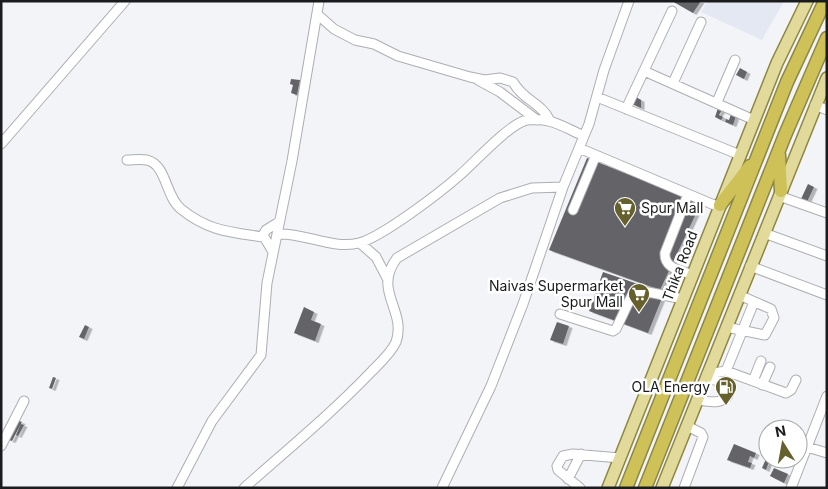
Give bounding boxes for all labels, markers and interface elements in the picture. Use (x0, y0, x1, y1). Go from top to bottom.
supermarket icon: Spur Mall (613, 196, 637, 227)
place label: Spur Mall (641, 199, 703, 216)
street label: Thika Road (658, 228, 701, 303)
place label: Naivas Supermarket Spur Mall (489, 277, 623, 310)
supermarket icon: Naivas Supermarket Spur Mall (627, 282, 651, 313)
fuel station icon: OLA Energy (714, 375, 738, 406)
place label: OLA Energy (631, 378, 710, 395)
north arrow (758, 419, 808, 469)
text: N (774, 421, 787, 440)

